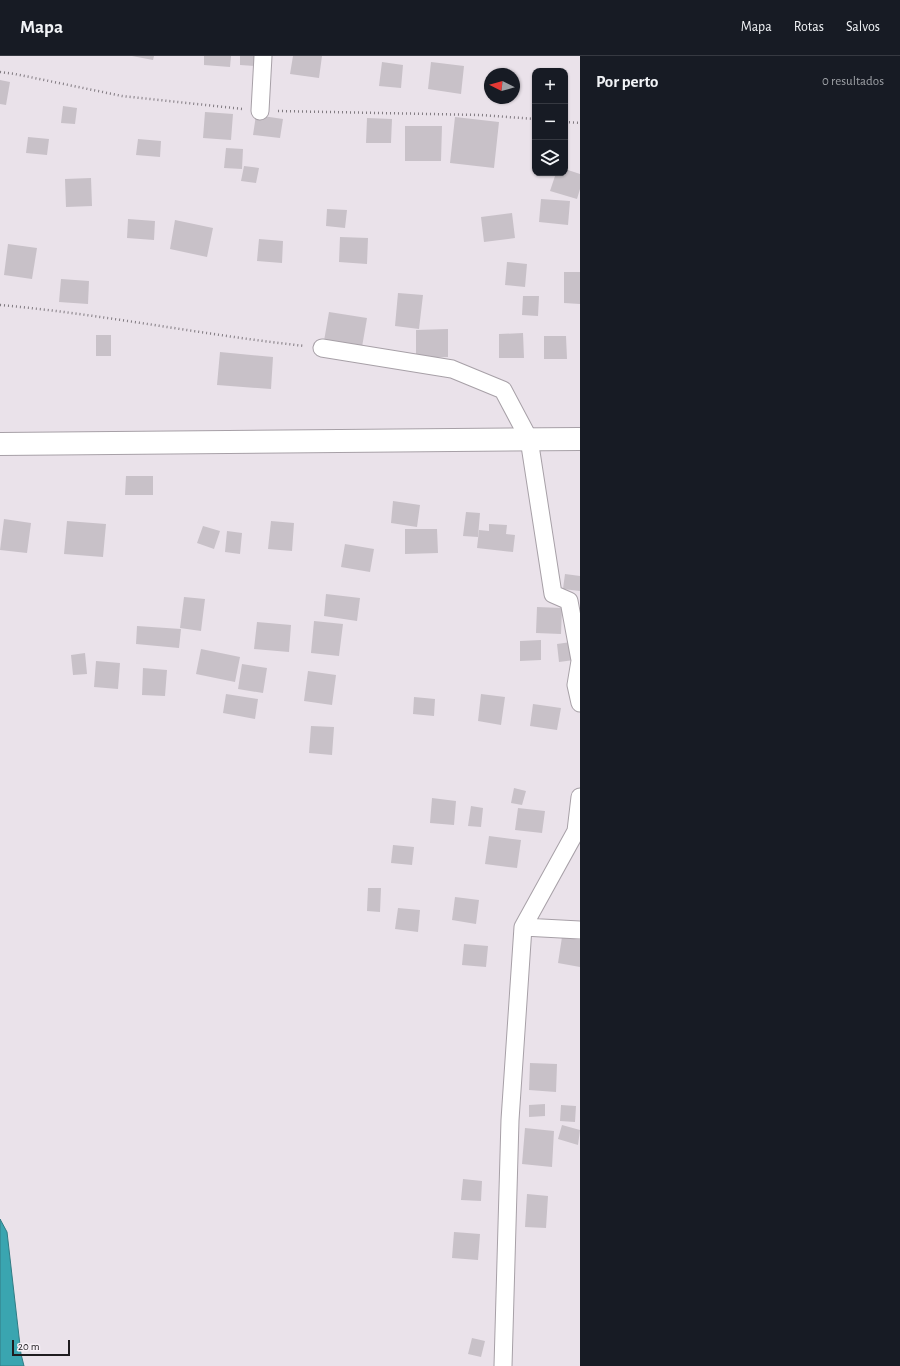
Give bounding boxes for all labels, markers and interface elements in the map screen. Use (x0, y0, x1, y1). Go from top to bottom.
text: Mapa (20, 18, 63, 37)
text: Mapa (741, 20, 772, 34)
text: Rotas (794, 20, 824, 34)
text: Salvos (846, 20, 880, 34)
north arrow (484, 68, 520, 104)
map controls (532, 68, 568, 176)
button: + (532, 68, 568, 104)
text: Por perto (596, 73, 659, 90)
text: 0 resultados (822, 75, 884, 88)
button: − (532, 104, 568, 140)
button: layers (532, 140, 568, 176)
scale bar (12, 1338, 70, 1357)
text: 20 m (18, 1341, 39, 1352)

